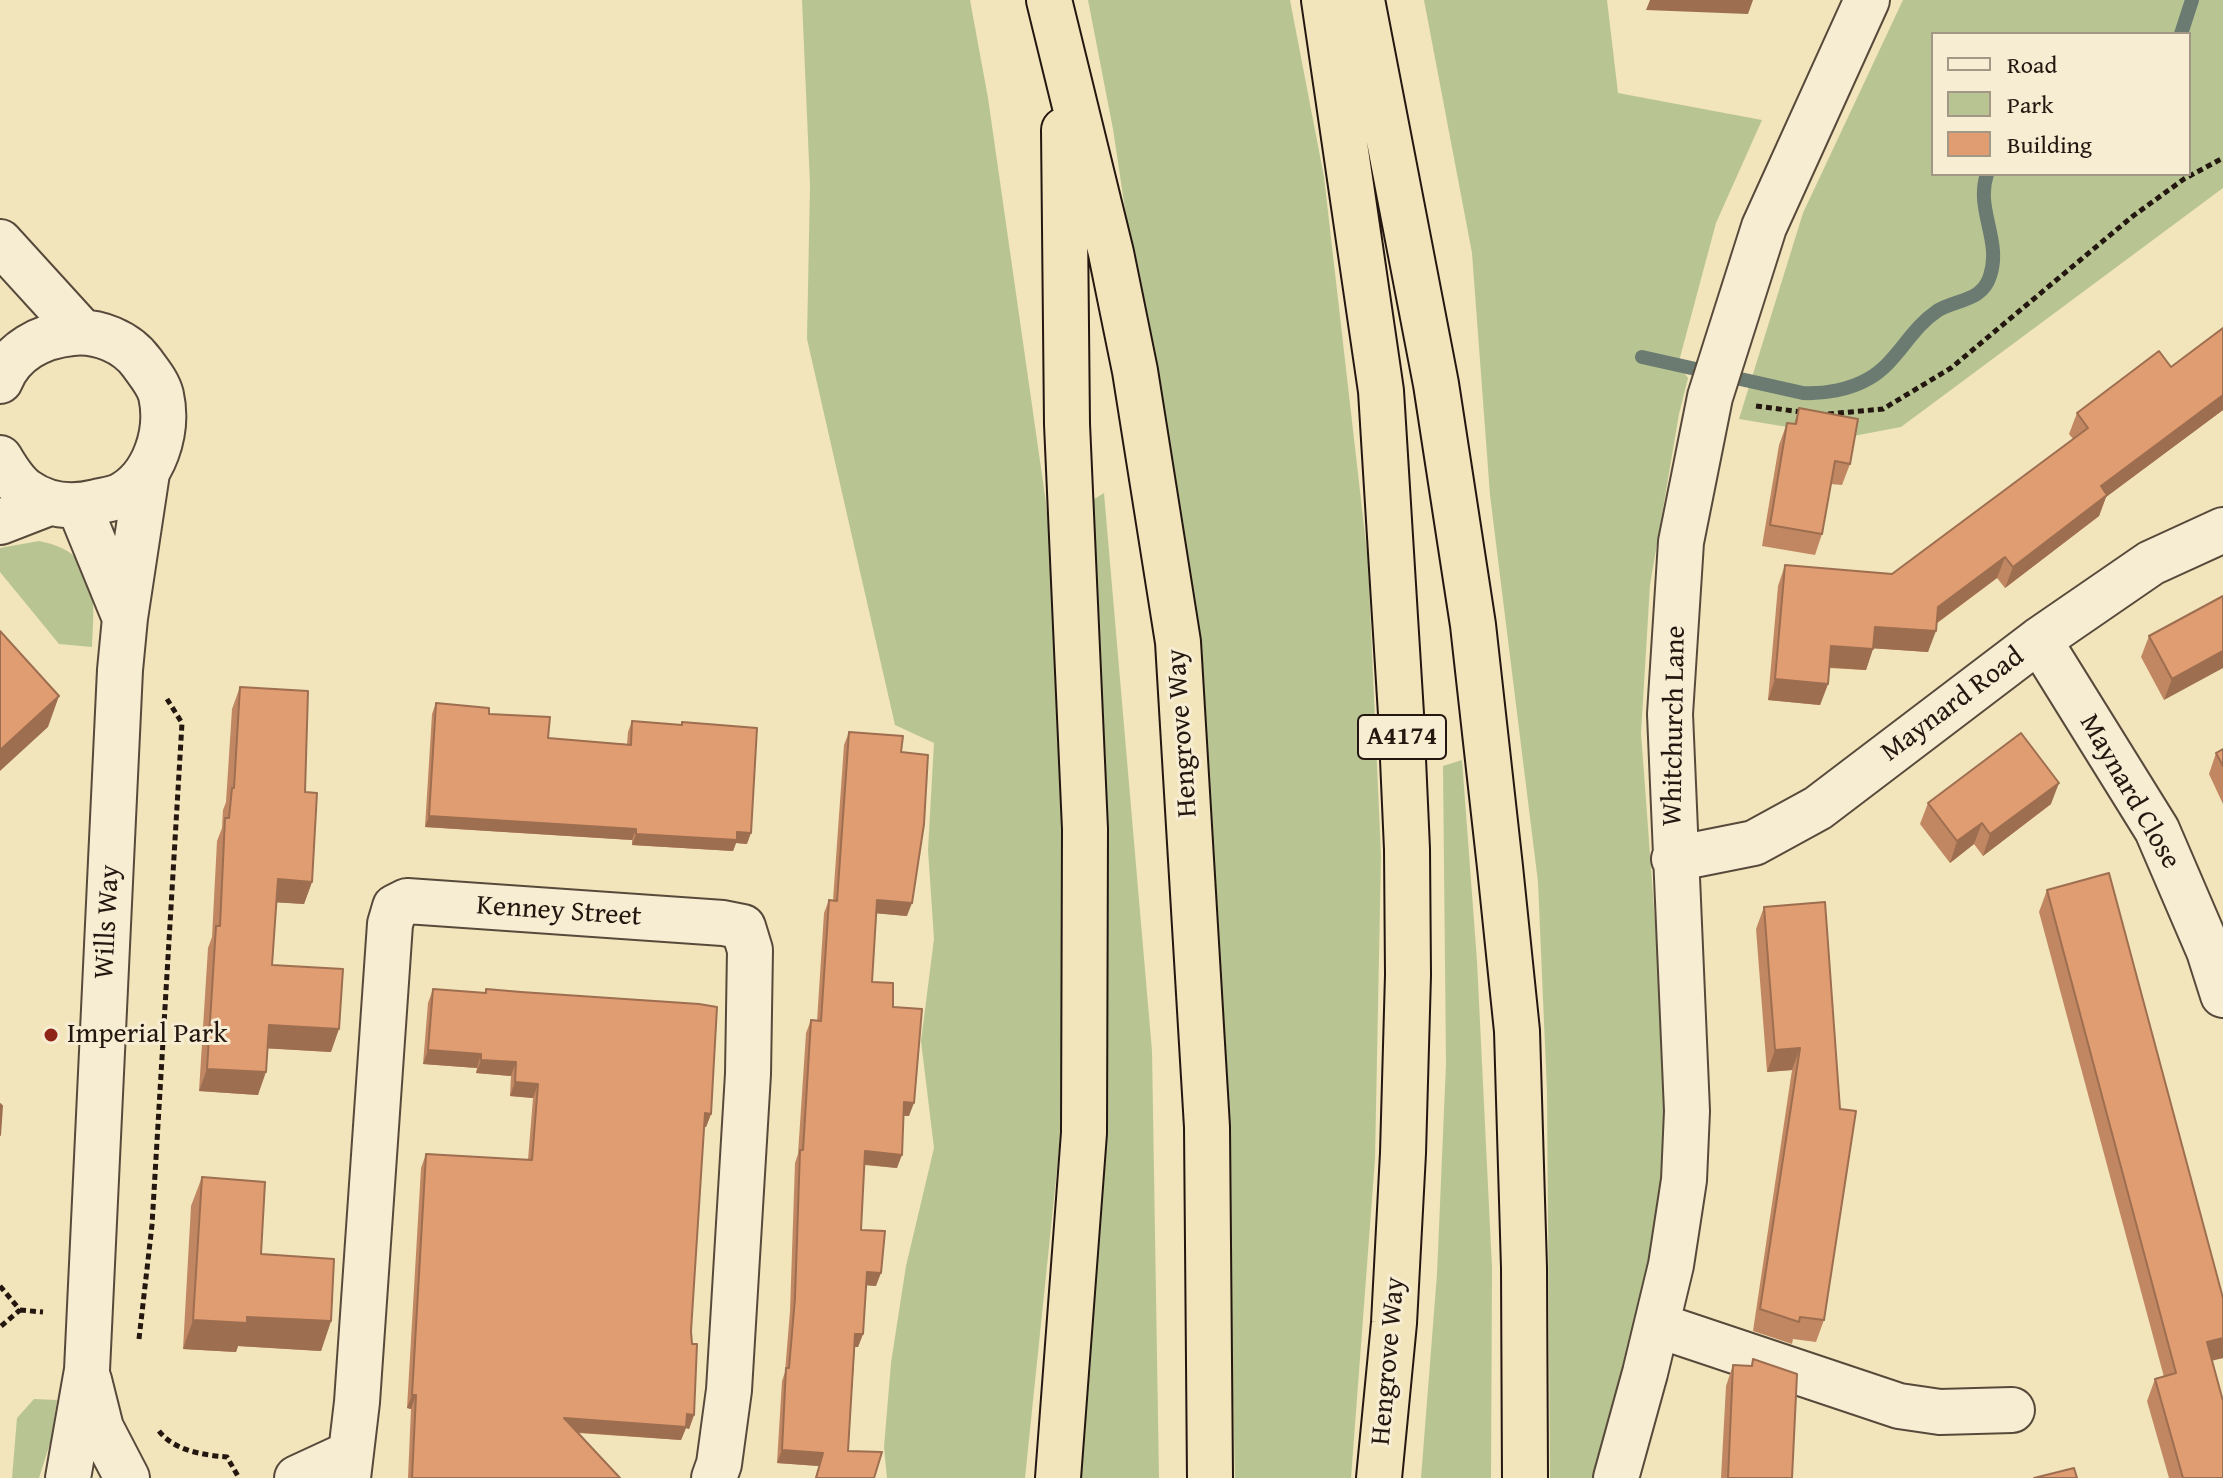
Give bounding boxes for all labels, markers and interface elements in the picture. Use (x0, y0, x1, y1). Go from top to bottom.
legend (1931, 32, 2191, 176)
text: Road (2007, 47, 2057, 82)
text: Park (2007, 87, 2053, 122)
text: Building (2007, 127, 2092, 162)
street label: Whitchurch Lane (1656, 625, 1694, 827)
street label: Maynard Road (1875, 640, 2031, 770)
street label: Hengrove Way (1160, 648, 1206, 818)
street label: Maynard Close (2071, 709, 2187, 875)
road number: A4174 (1358, 715, 1446, 759)
street label: Wills Way (88, 864, 128, 980)
street label: Kenney Street (475, 889, 643, 935)
place label: Imperial Park (67, 1018, 227, 1052)
marker: Imperial Park (42, 1026, 60, 1044)
street label: Hengrove Way (1365, 1276, 1413, 1446)

